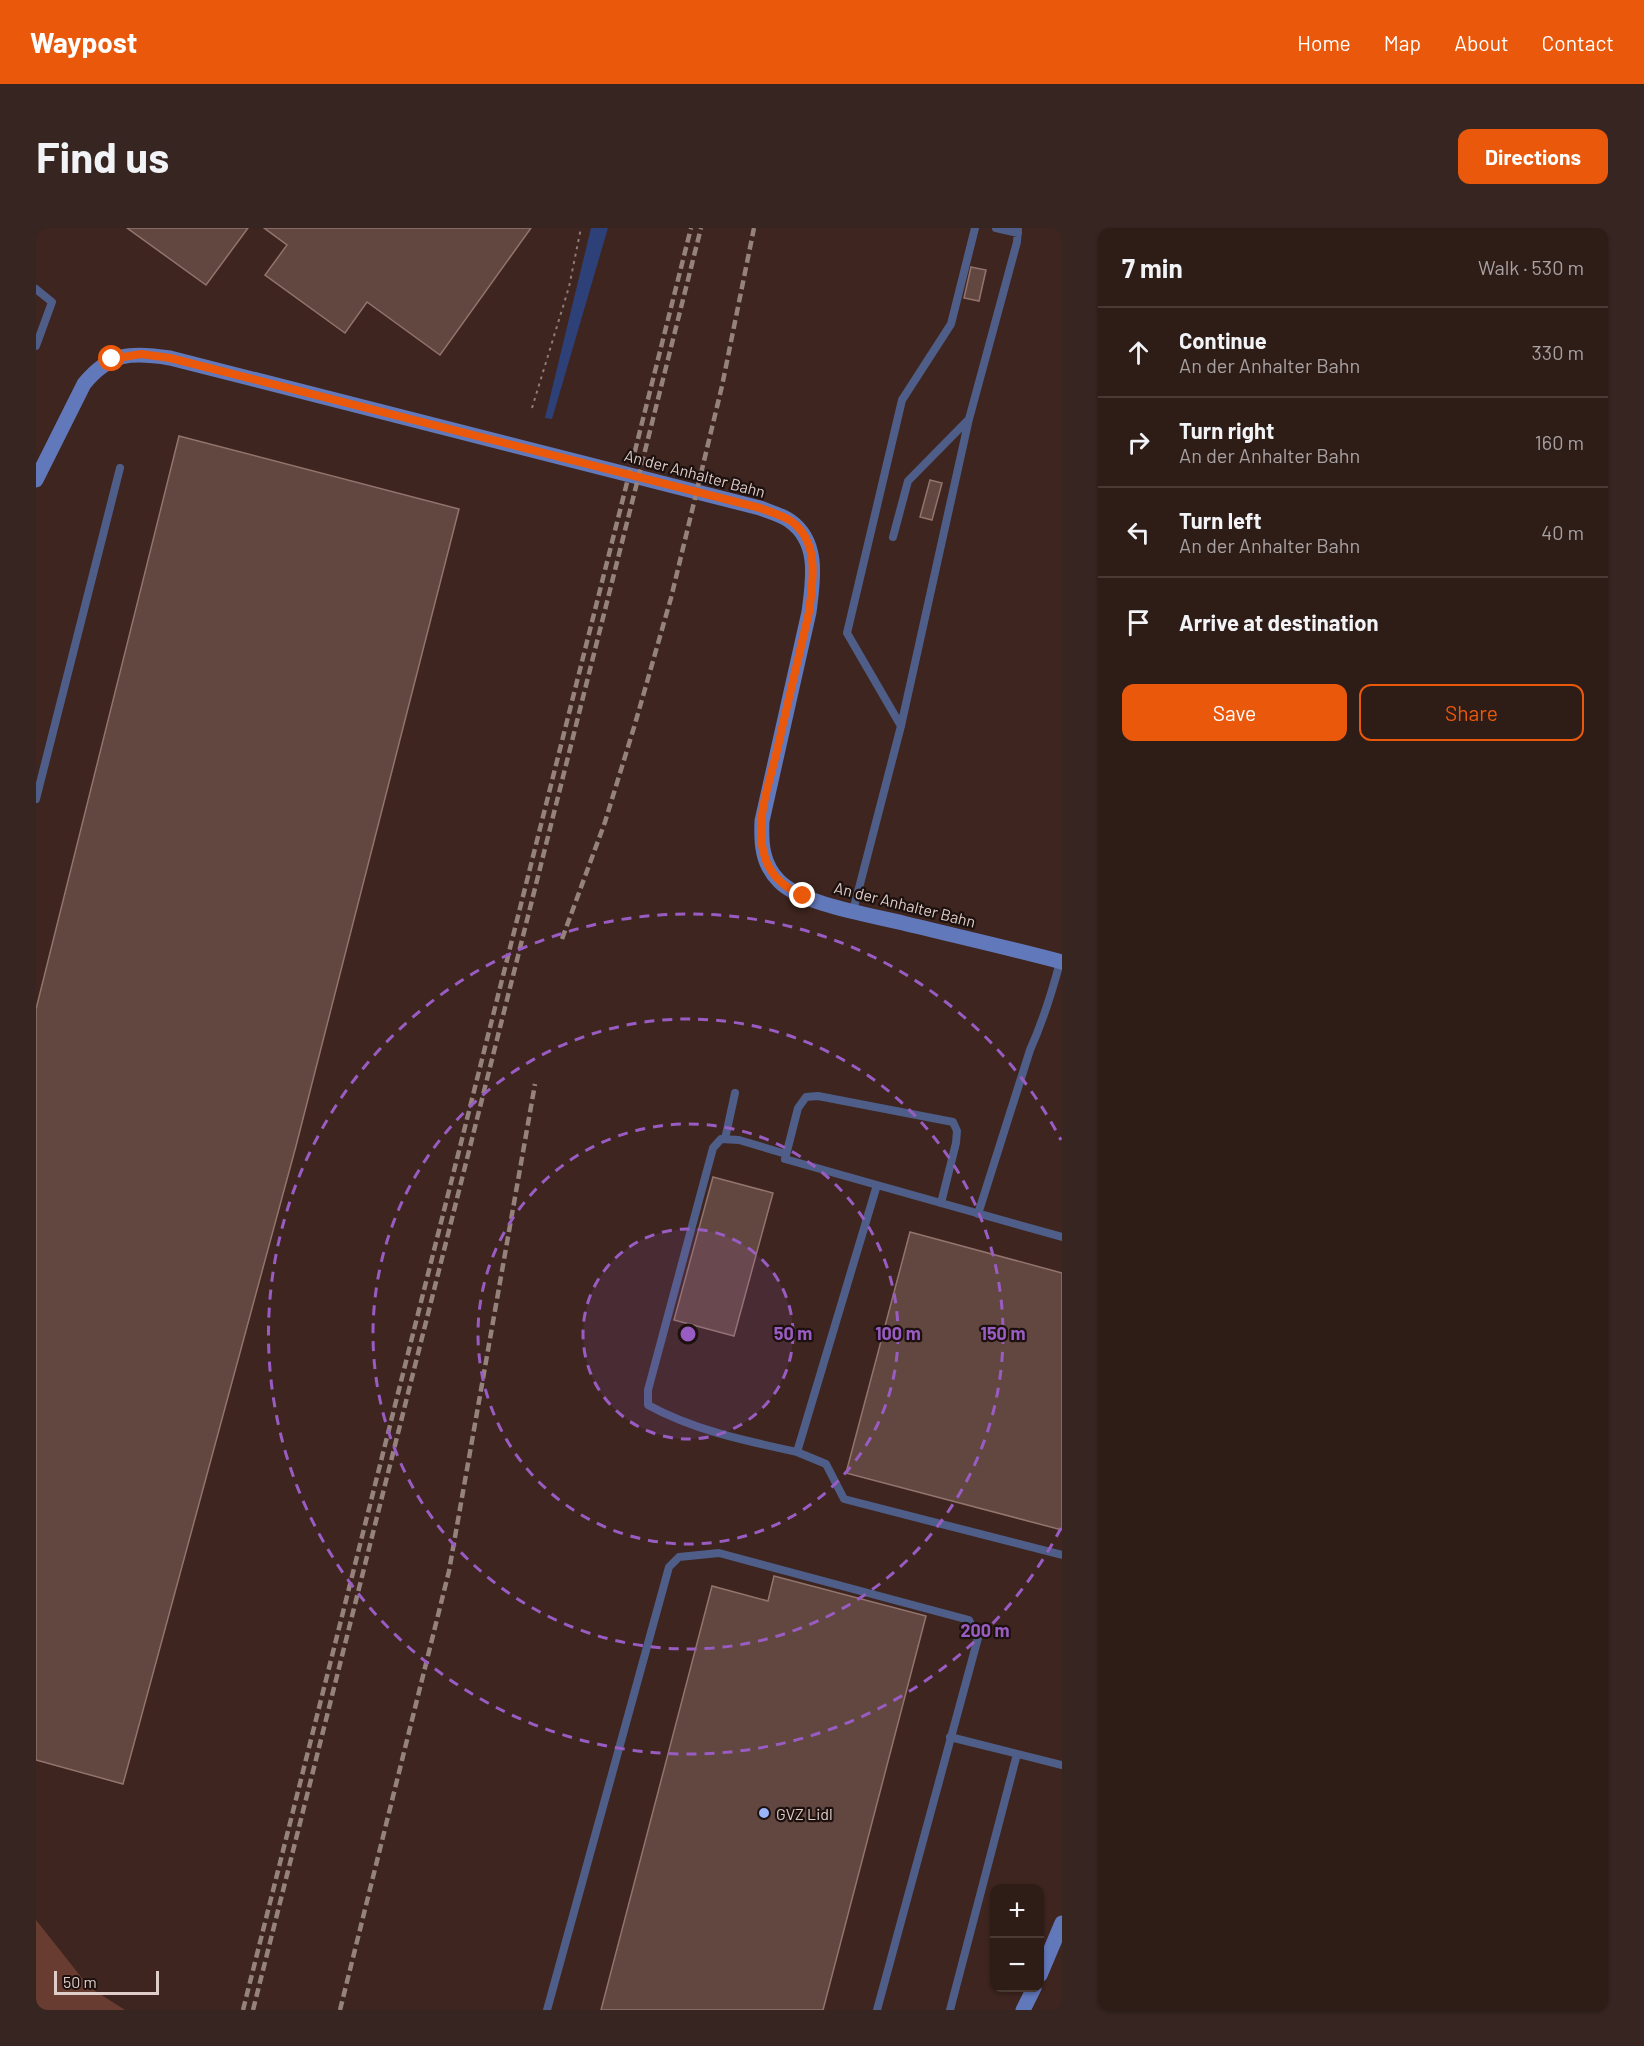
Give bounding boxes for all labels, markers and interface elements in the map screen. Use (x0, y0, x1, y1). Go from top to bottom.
text: Waypost (30, 25, 137, 59)
text: Home (1297, 30, 1351, 55)
text: Map (1384, 30, 1421, 55)
text: About (1454, 30, 1509, 55)
text: Contact (1542, 30, 1614, 55)
button: Directions (1458, 129, 1608, 184)
text: Find us (36, 131, 169, 181)
text: 7 min (1122, 252, 1183, 283)
text: Walk · 530 m (1478, 255, 1584, 279)
text: Continue (1179, 327, 1267, 353)
icon: ahead (1122, 336, 1155, 369)
text: 330 m (1532, 340, 1584, 364)
route start (98, 345, 124, 371)
text: An der Anhalter Bahn (1179, 353, 1360, 377)
text: Turn right (1179, 417, 1274, 443)
icon: right (1122, 426, 1155, 459)
text: 160 m (1535, 430, 1584, 454)
text: An der Anhalter Bahn (1179, 443, 1360, 467)
street label: An der Anhalter Bahn (622, 445, 768, 501)
text: Turn left (1179, 507, 1262, 533)
icon: left (1122, 516, 1155, 549)
text: 40 m (1541, 520, 1584, 544)
text: An der Anhalter Bahn (1179, 533, 1360, 557)
icon: arrive (1122, 606, 1155, 639)
text: Arrive at destination (1179, 609, 1378, 635)
button: Save (1122, 684, 1347, 741)
button: Share (1359, 684, 1584, 741)
street label: An der Anhalter Bahn (832, 877, 978, 931)
route end (789, 882, 815, 908)
text: 50 m (774, 1322, 812, 1344)
text: 100 m (875, 1322, 921, 1344)
text: 150 m (981, 1322, 1025, 1344)
centre of rings (678, 1324, 698, 1344)
text: 200 m (960, 1619, 1010, 1641)
place label: GVZ Lidl (776, 1804, 833, 1823)
marker: GVZ Lidl (757, 1806, 771, 1820)
map controls (990, 1884, 1044, 1992)
button: + (990, 1884, 1044, 1938)
button: − (990, 1938, 1044, 1992)
scale bar (54, 1968, 159, 1996)
text: 50 m (63, 1972, 97, 1991)

